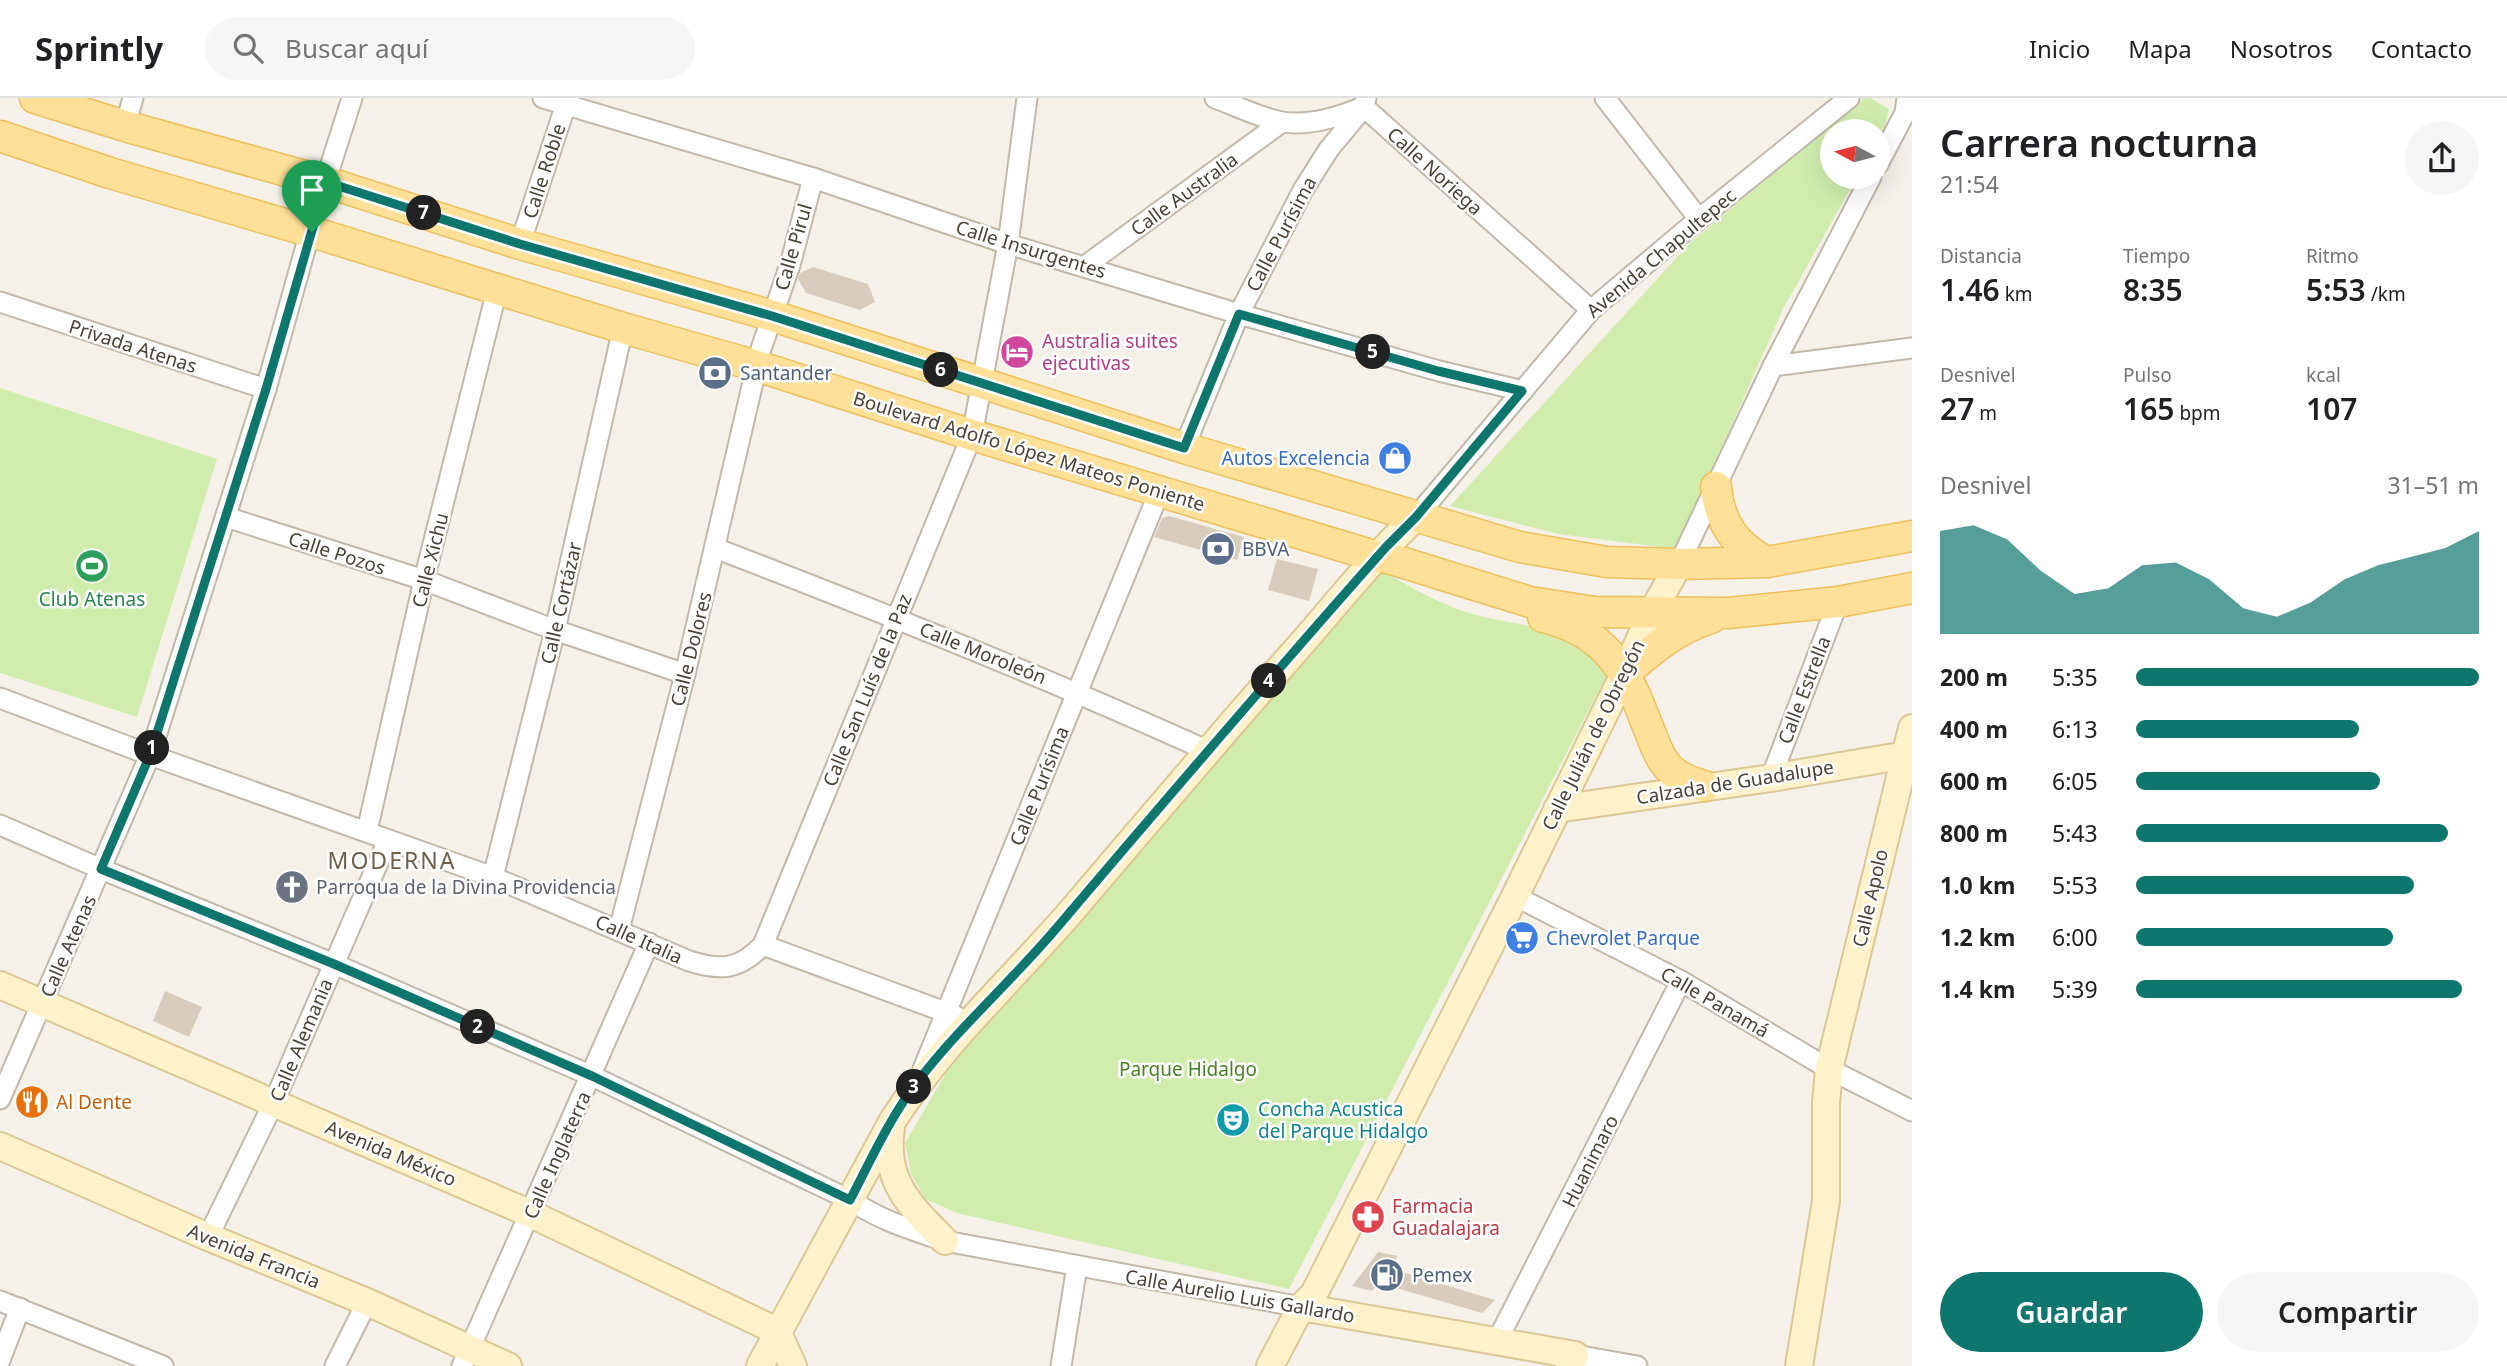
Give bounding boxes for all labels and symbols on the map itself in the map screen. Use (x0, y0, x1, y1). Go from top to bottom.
north arrow (1820, 119, 1890, 189)
street label: Calle Roble (516, 120, 572, 222)
street label: Calle Noriega (1382, 121, 1488, 221)
street label: Calle Australia (1125, 146, 1243, 242)
pin (282, 160, 342, 232)
street label: Calle Purísima (1240, 172, 1322, 296)
street label: Avenida Chapultepec (1581, 183, 1741, 323)
pin: 7 (406, 195, 442, 230)
street label: Calle Pirul (768, 201, 818, 293)
street label: Calle Insurgentes (953, 214, 1109, 284)
street label: Privada Atenas (66, 313, 200, 379)
place label: Australia suites ejecutivas (1042, 328, 1178, 376)
hotel icon: Australia suites ejecutivas (998, 333, 1036, 371)
pin: 5 (1356, 334, 1390, 370)
pin: 6 (923, 352, 958, 388)
bank icon: Santander (696, 354, 734, 392)
place label: Santander (740, 360, 832, 386)
street label: Boulevard Adolfo López Mateos Poniente (850, 385, 1208, 517)
shop icon: Autos Excelencia (1376, 439, 1414, 477)
place label: Autos Excelencia (1222, 445, 1370, 471)
street label: Calle Xichu (406, 510, 454, 610)
street label: Calle Pozos (285, 525, 389, 581)
bank icon: BBVA (1199, 530, 1237, 568)
place label: BBVA (1242, 536, 1290, 562)
street label: Calle Cortázar (534, 539, 588, 667)
sports icon: Club Atenas (73, 547, 111, 585)
place label: Club Atenas (39, 586, 145, 612)
street label: Calle Dolores (664, 589, 718, 709)
street label: Calle San Luís de la Paz (816, 590, 918, 790)
street label: Calle Moroleón (916, 616, 1050, 690)
street label: Calle Estrella (1772, 632, 1836, 748)
street label: Calle Julián de Obregón (1535, 635, 1651, 835)
pin: 4 (1252, 664, 1286, 698)
street label: Calle Purísima (1003, 722, 1075, 850)
pin: 1 (134, 730, 170, 766)
street label: Calzada de Guadalupe (1634, 754, 1836, 810)
district label: MODERNA (328, 844, 456, 876)
street label: Calle Apolo (1846, 846, 1894, 950)
church icon: Parroqua de la Divina Providencia (273, 868, 311, 906)
place label: Parroqua de la Divina Providencia (316, 874, 616, 900)
street label: Calle Atenas (34, 891, 102, 1001)
street label: Calle Italia (591, 908, 687, 970)
supermarket icon: Chevrolet Parque (1503, 919, 1541, 957)
place label: Chevrolet Parque (1546, 925, 1700, 951)
street label: Calle Panamá (1656, 960, 1774, 1044)
street label: Calle Alemania (263, 974, 339, 1106)
pin: 2 (461, 1010, 496, 1044)
park label: Parque Hidalgo (1119, 1056, 1257, 1082)
pin: 3 (897, 1070, 932, 1104)
restaurant icon: Al Dente (13, 1083, 51, 1121)
street label: Calle Inglaterra (517, 1087, 597, 1223)
place label: Al Dente (56, 1089, 132, 1115)
place label: Concha Acustica del Parque Hidalgo (1258, 1096, 1428, 1144)
theatre icon: Concha Acustica del Parque Hidalgo (1214, 1101, 1252, 1139)
street label: Huanimaro (1556, 1110, 1624, 1212)
street label: Avenida México (322, 1114, 460, 1192)
place label: Farmacia Guadalajara (1392, 1193, 1500, 1241)
pharmacy icon: Farmacia Guadalajara (1349, 1198, 1387, 1236)
street label: Avenida Francia (184, 1218, 324, 1294)
fuel station icon: Pemex (1368, 1256, 1406, 1294)
place label: Pemex (1412, 1262, 1472, 1288)
street label: Calle Aurelio Luis Gallardo (1123, 1263, 1357, 1329)

